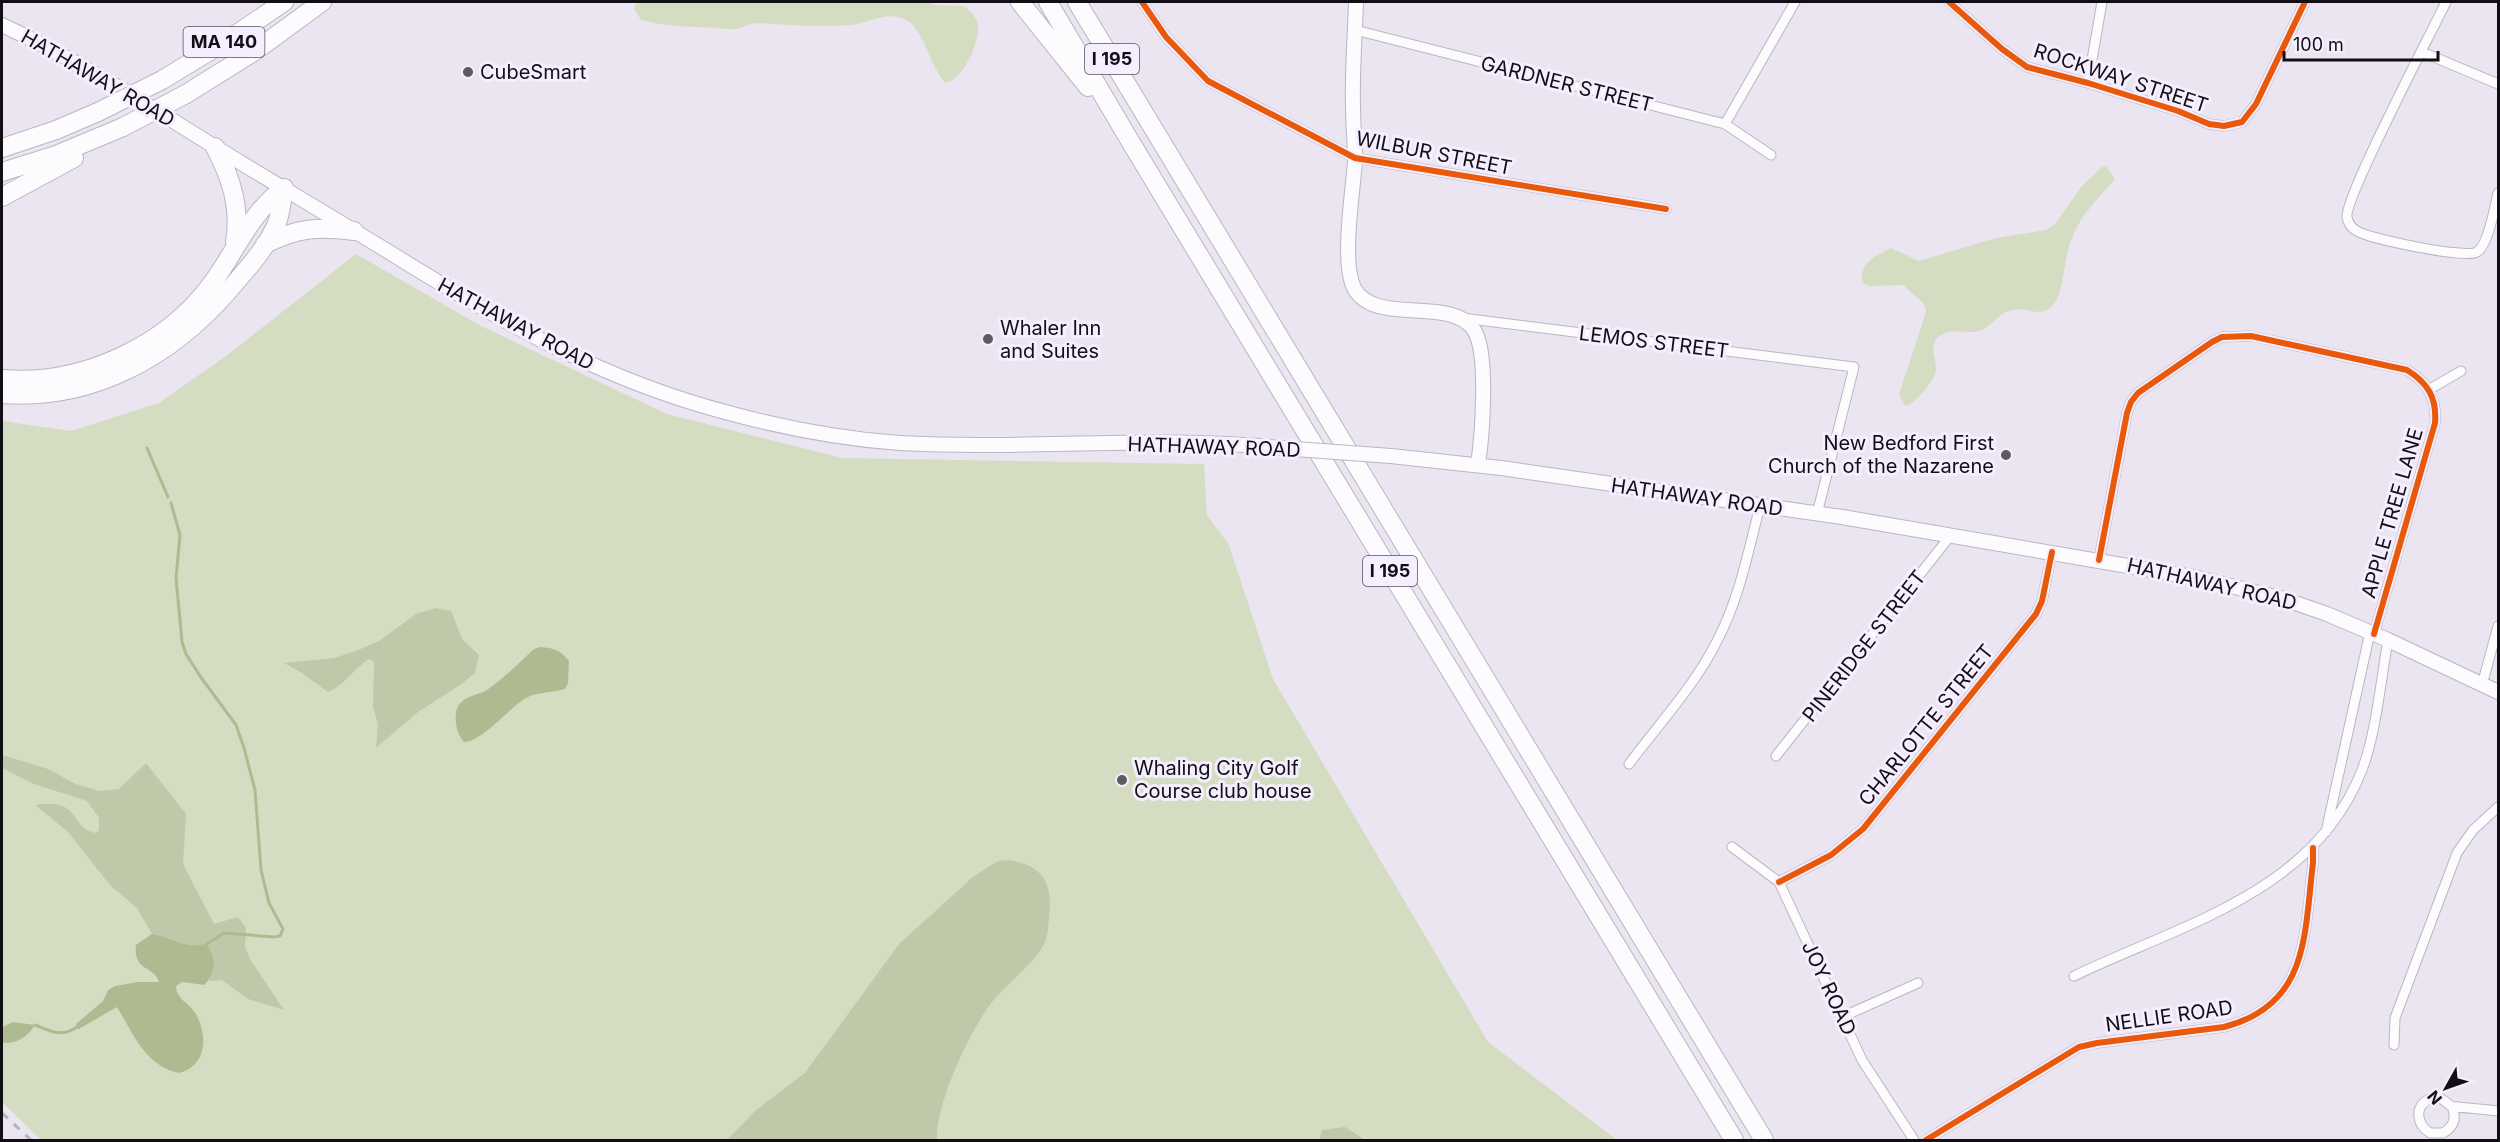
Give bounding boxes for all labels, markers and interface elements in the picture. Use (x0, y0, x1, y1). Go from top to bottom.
street label: HATHAWAY ROAD (17, 24, 179, 132)
scale bar (2284, 24, 2438, 62)
road number: MA 140 (184, 27, 264, 57)
text: 100 m (2293, 34, 2344, 55)
street label: ROCKWAY STREET (2031, 38, 2211, 118)
road number: I 195 (1085, 44, 1139, 74)
street label: GARDNER STREET (1478, 51, 1656, 117)
place label: CubeSmart (480, 60, 587, 84)
marker: CubeSmart (461, 65, 475, 79)
street label: WILBUR STREET (1354, 126, 1514, 180)
street label: HATHAWAY ROAD (434, 273, 598, 375)
place label: Whaler Inn and Suites (1000, 316, 1101, 363)
street label: LEMOS STREET (1578, 321, 1730, 363)
marker: Whaler Inn and Suites (981, 332, 995, 346)
street label: APPLE TREE LANE (2356, 425, 2428, 601)
place label: New Bedford First Church of the Nazarene (1768, 431, 1994, 478)
street label: HATHAWAY ROAD (1127, 432, 1301, 462)
marker: New Bedford First Church of the Nazarene (1999, 448, 2013, 462)
street label: HATHAWAY ROAD (1610, 473, 1784, 521)
street label: HATHAWAY ROAD (2125, 553, 2299, 615)
road number: I 195 (1363, 556, 1417, 586)
street label: PINERIDGE STREET (1797, 565, 1931, 727)
street label: CHARLOTTE STREET (1854, 639, 1998, 811)
place label: Whaling City Golf Course club house (1134, 756, 1312, 803)
marker: Whaling City Golf Course club house (1115, 773, 1129, 787)
street label: JOY ROAD (1797, 937, 1861, 1039)
street label: NELLIE ROAD (2104, 995, 2234, 1037)
north arrow (2416, 1058, 2476, 1118)
text: N (2423, 1087, 2446, 1109)

